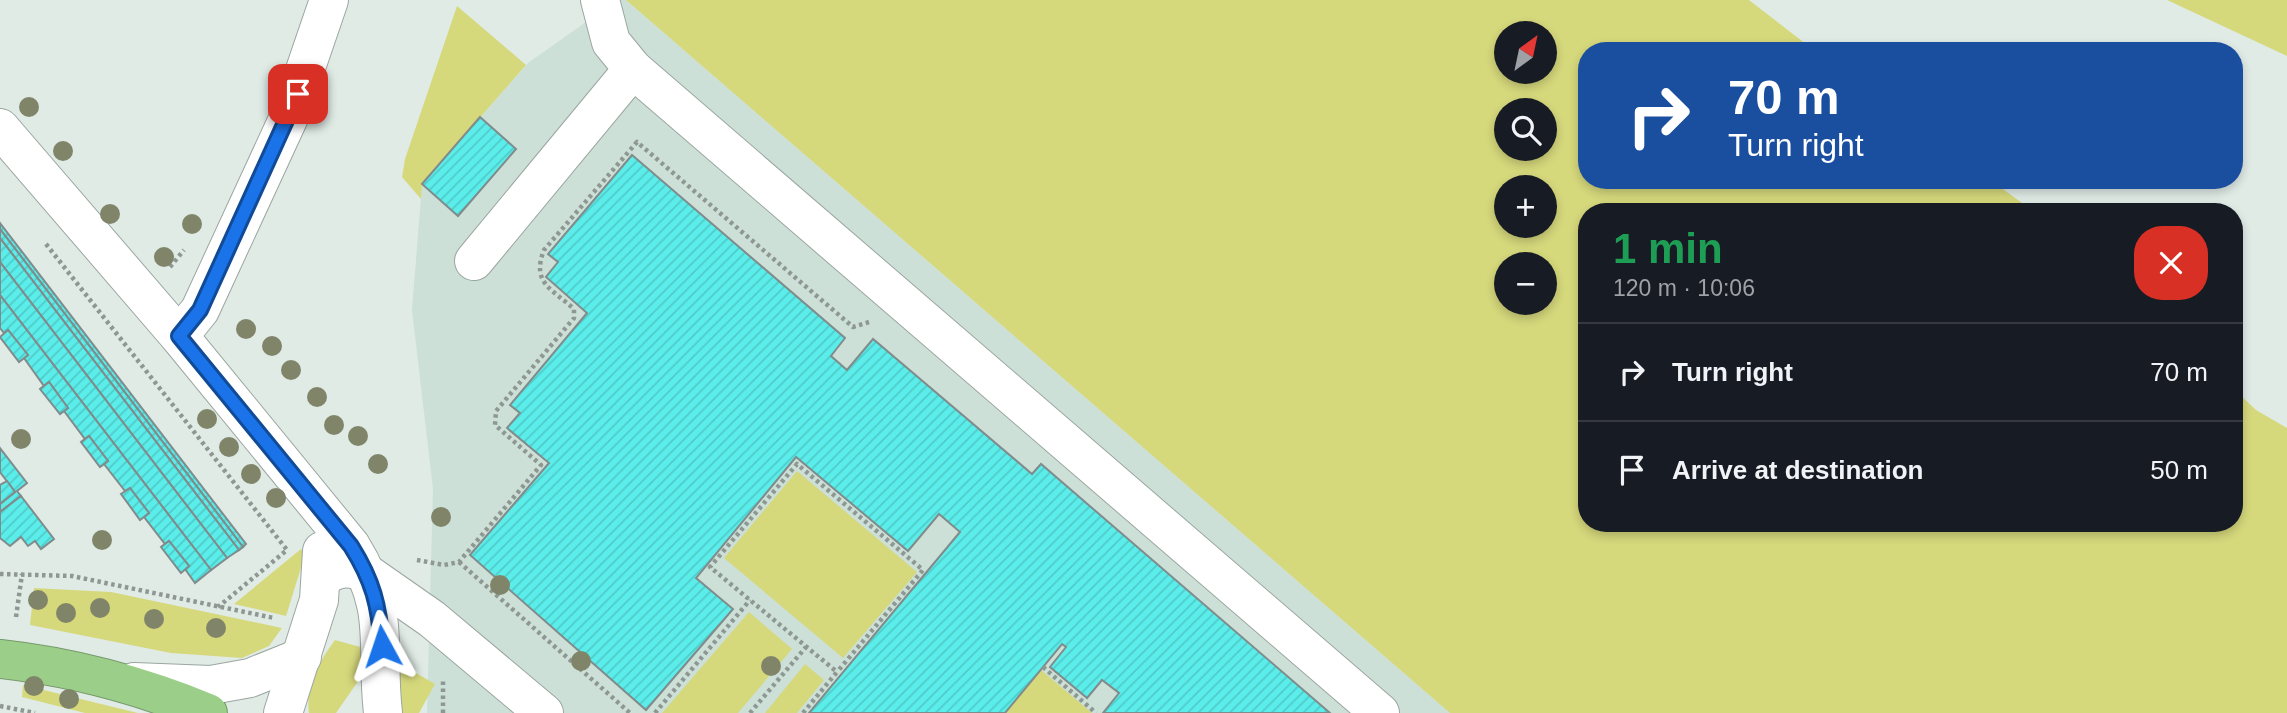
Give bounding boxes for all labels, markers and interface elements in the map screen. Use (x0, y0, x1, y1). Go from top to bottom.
north arrow (1494, 21, 1558, 84)
map controls (1494, 21, 1557, 315)
pin (268, 64, 328, 124)
icon: right (1613, 70, 1704, 161)
text: 70 m (1728, 70, 1840, 124)
icon: arrive (279, 75, 317, 113)
button: search (1494, 98, 1557, 161)
text: Turn right (1728, 127, 1864, 163)
button: + (1494, 175, 1557, 238)
text: 1 min (1613, 225, 1723, 272)
button: close (2134, 226, 2208, 300)
button: − (1494, 252, 1557, 315)
text: 120 m · 10:06 (1613, 275, 1755, 301)
icon: right (1613, 353, 1651, 391)
text: Turn right (1672, 357, 1793, 387)
text: 70 m (2150, 357, 2208, 387)
icon: arrive (1613, 451, 1651, 489)
text: Arrive at destination (1672, 455, 1923, 485)
text: 50 m (2150, 455, 2208, 485)
position arrow (345, 609, 419, 683)

